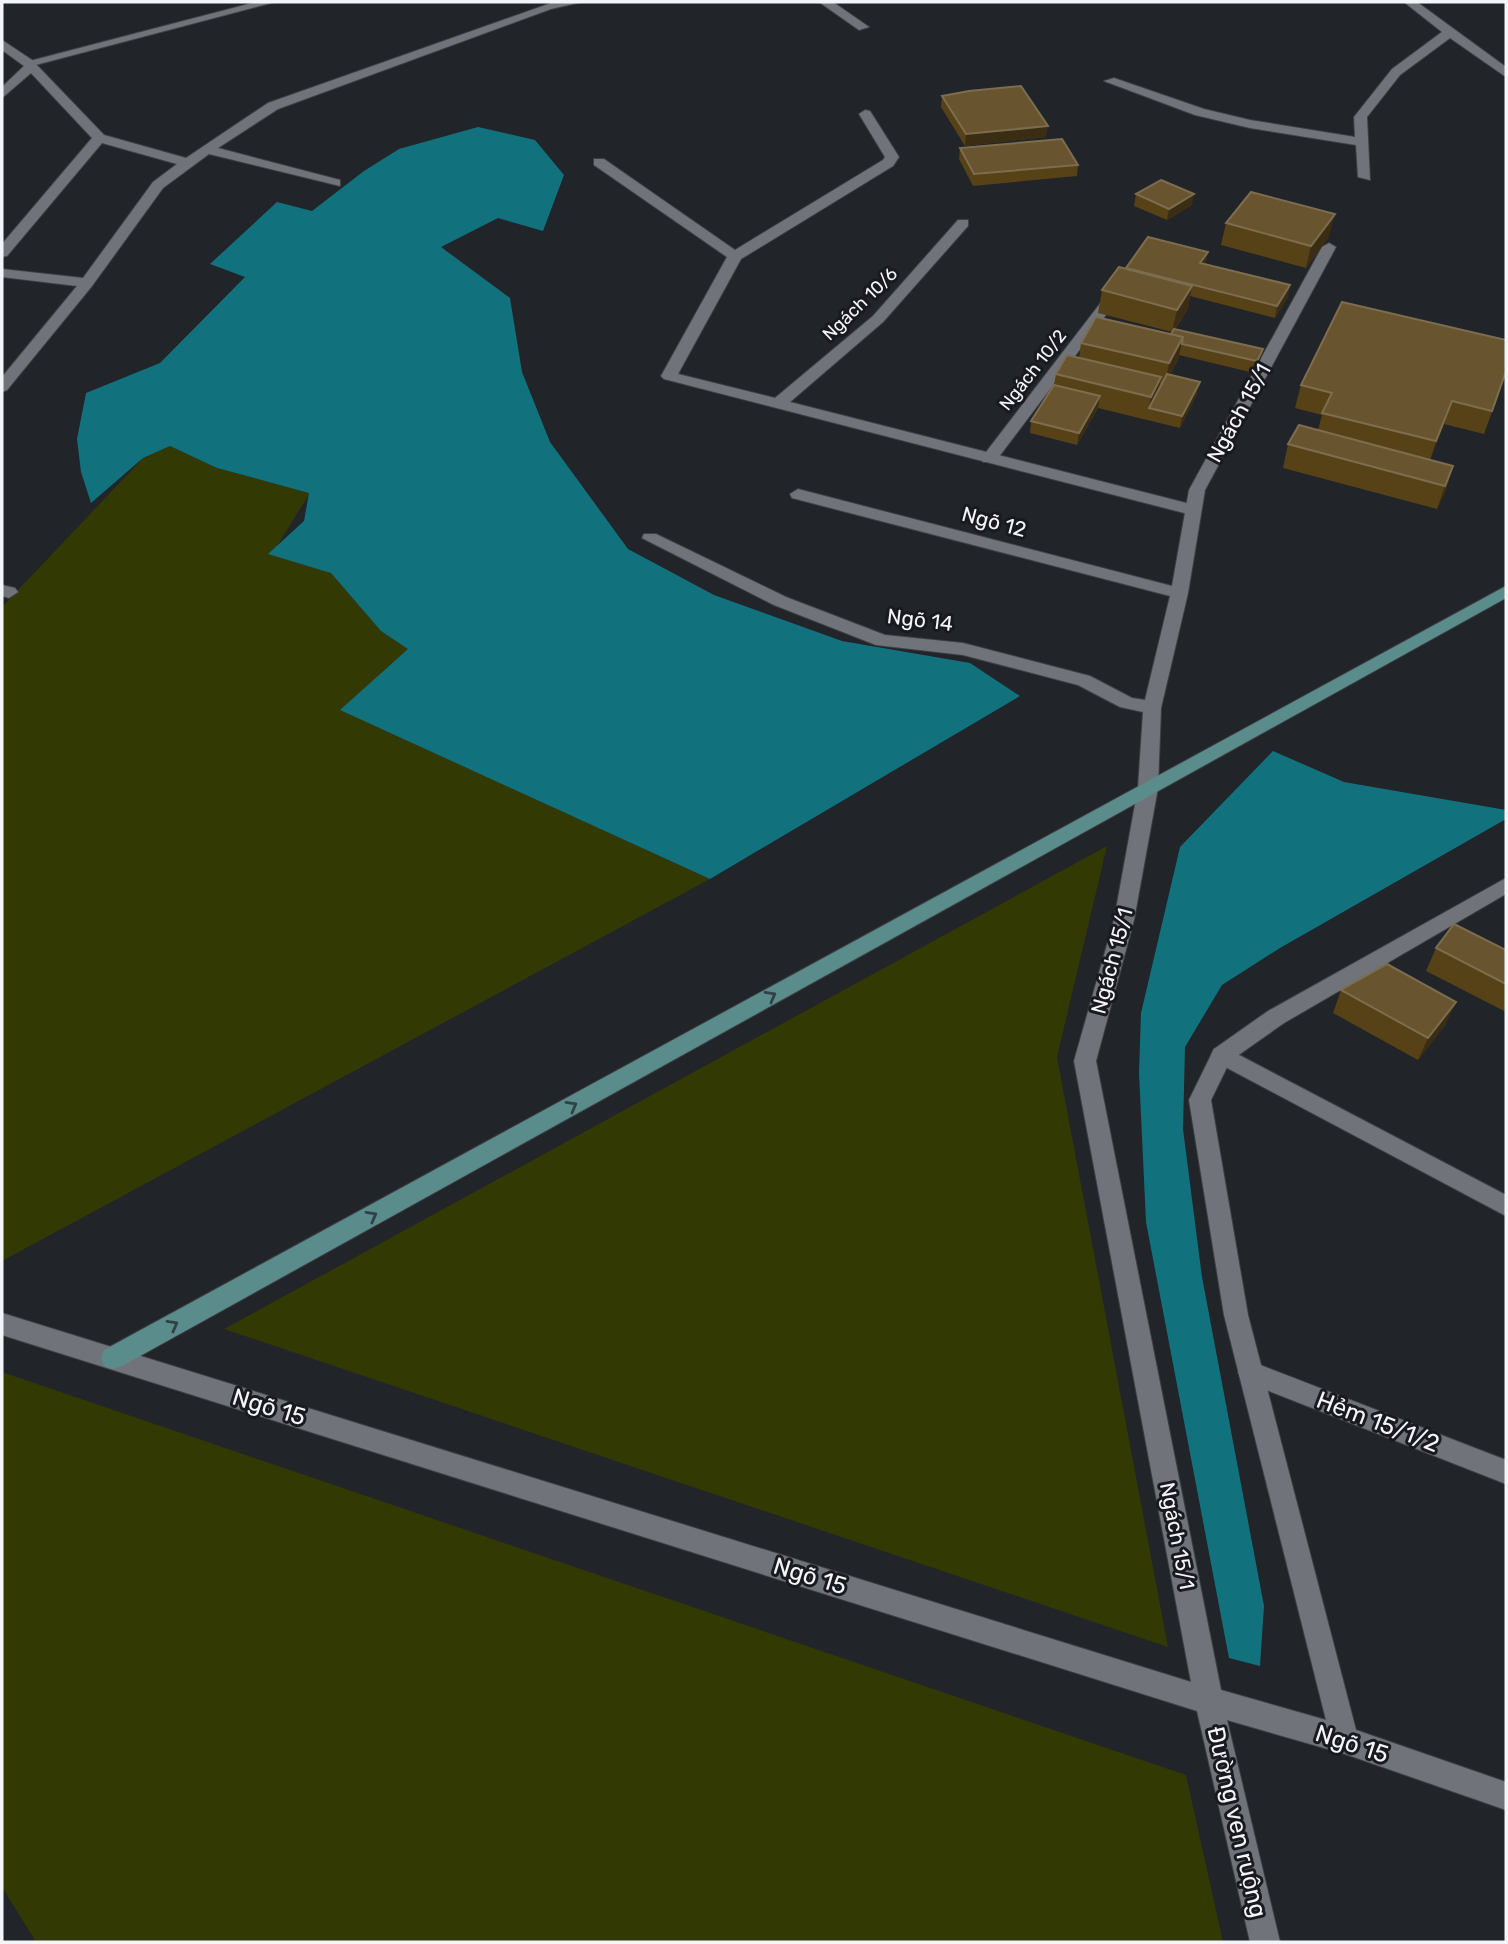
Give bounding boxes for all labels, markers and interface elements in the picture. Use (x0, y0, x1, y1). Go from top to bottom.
street label: Ngách 10/6 (818, 263, 902, 345)
street label: Ngách 10/2 (995, 325, 1071, 415)
street label: Ngách 15/1 (1201, 359, 1276, 466)
street label: Ngõ 12 (959, 501, 1029, 542)
street label: Ngõ 14 (886, 603, 955, 636)
street label: Ngách 15/1 (1085, 905, 1138, 1017)
one-way arrow (764, 991, 776, 1004)
one-way arrow (564, 1101, 577, 1114)
one-way arrow (365, 1211, 378, 1224)
one-way arrow (166, 1320, 178, 1333)
street label: Ngõ 15 (229, 1383, 309, 1431)
street label: Hẻm 15/1/2 (1313, 1386, 1443, 1458)
street label: Ngách 15/1 (1155, 1480, 1200, 1592)
street label: Ngõ 15 (770, 1552, 850, 1600)
street label: Ngõ 15 (1312, 1719, 1392, 1769)
street label: Đường ven ruộng (1201, 1724, 1273, 1920)

